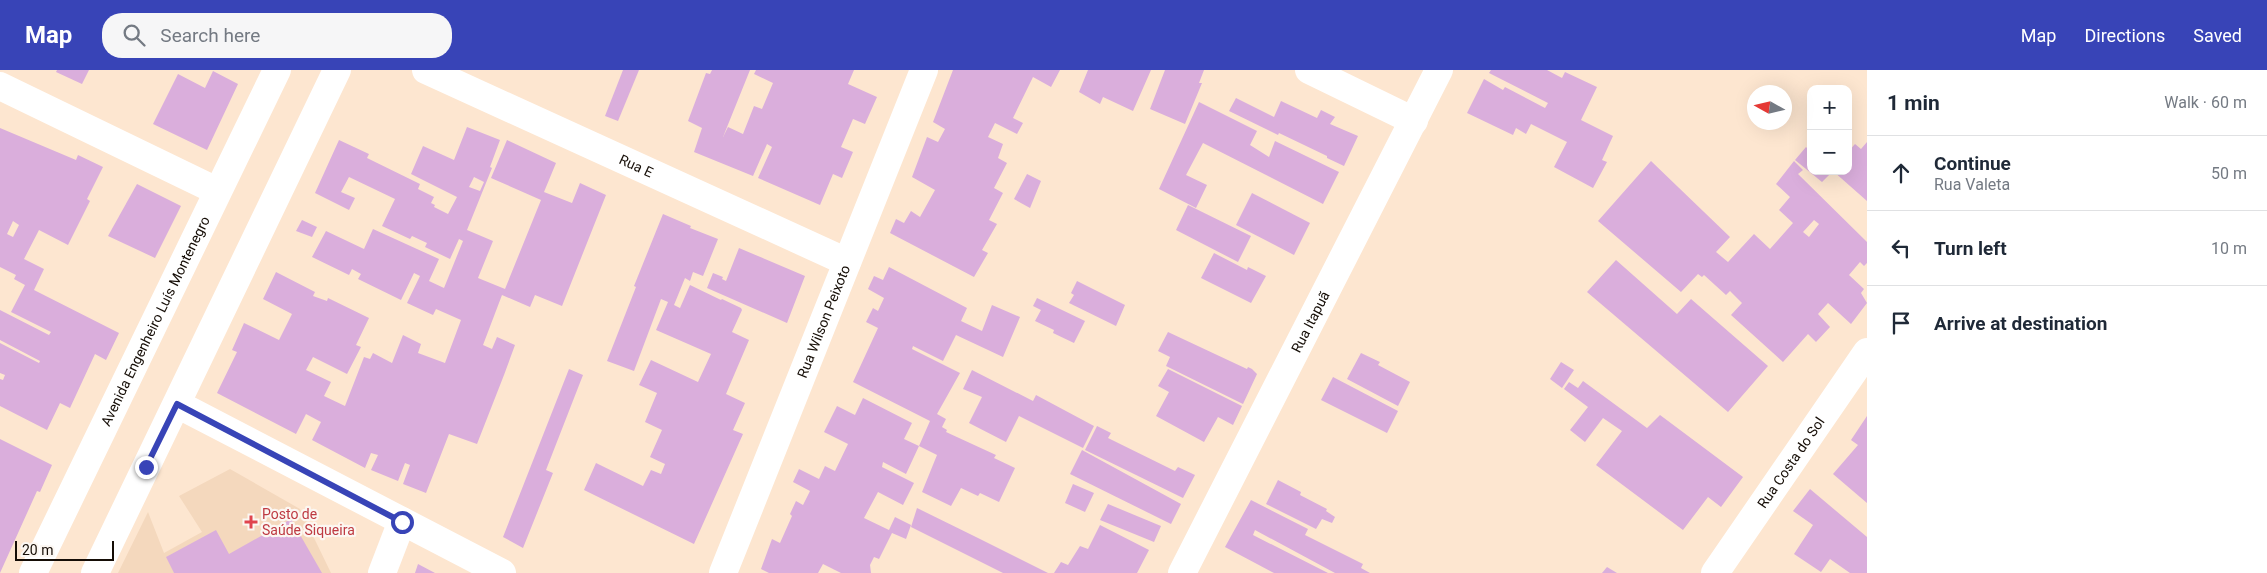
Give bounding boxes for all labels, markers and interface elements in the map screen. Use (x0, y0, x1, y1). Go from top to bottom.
search box (102, 13, 452, 58)
text: Map (25, 21, 72, 49)
icon: search (120, 21, 148, 49)
text: Search here (160, 24, 260, 47)
text: Map (2021, 25, 2056, 46)
text: Directions (2084, 25, 2165, 46)
text: Saved (2193, 25, 2242, 46)
north arrow (1747, 85, 1792, 130)
map controls (1807, 85, 1852, 175)
button: + (1807, 85, 1852, 130)
text: 1 min (1887, 91, 1940, 115)
text: Walk · 60 m (2164, 93, 2247, 112)
button: − (1807, 130, 1852, 175)
street label: Rua E (617, 151, 656, 180)
text: Continue (1934, 152, 2011, 175)
icon: ahead (1887, 159, 1915, 187)
text: 50 m (2211, 164, 2247, 183)
text: Rua Valeta (1934, 175, 2010, 194)
street label: Avenida Engenheiro Luís Montenegro (98, 214, 213, 429)
icon: left (1887, 234, 1915, 262)
text: Turn left (1934, 237, 2007, 260)
text: 10 m (2211, 239, 2247, 258)
street label: Rua Wilson Peixoto (794, 263, 853, 380)
street label: Rua Itapuã (1288, 289, 1333, 355)
icon: arrive (1887, 309, 1915, 337)
text: Arrive at destination (1934, 312, 2107, 335)
street label: Rua Costa do Sol (1754, 414, 1828, 511)
route end (135, 456, 158, 479)
place label: Posto de Saúde Siqueira (262, 506, 355, 538)
route start (391, 511, 414, 534)
marker: Posto de Saúde Siqueira (244, 515, 258, 529)
scale bar (15, 538, 114, 561)
text: 20 m (22, 542, 54, 558)

